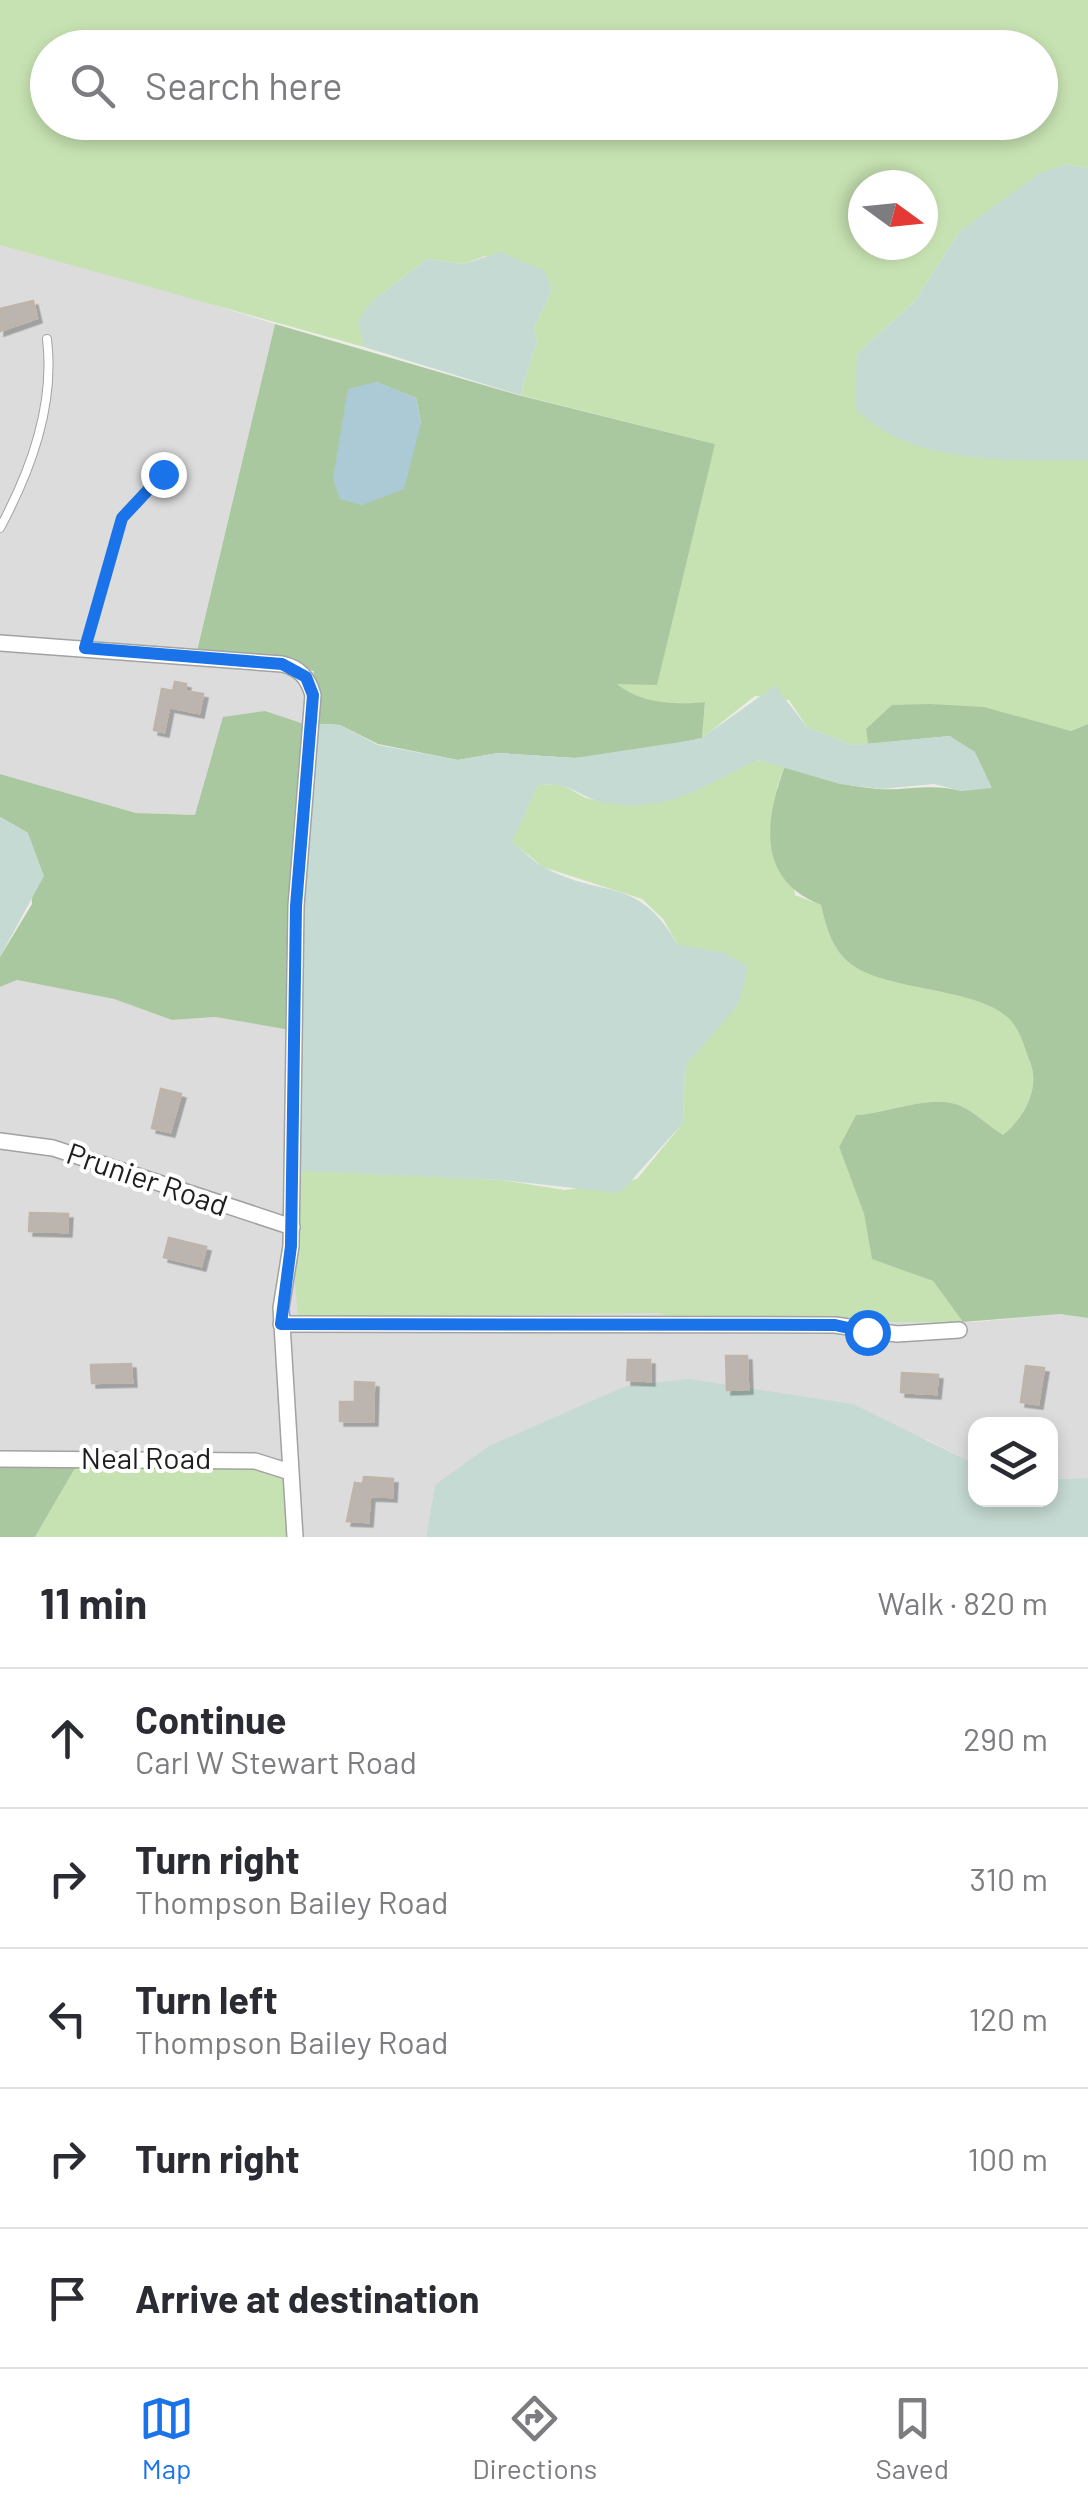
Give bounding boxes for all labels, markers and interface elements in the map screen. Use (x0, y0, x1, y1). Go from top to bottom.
search box (30, 30, 1058, 140)
icon: search (65, 58, 120, 113)
text: Search here (145, 62, 343, 108)
north arrow (848, 170, 938, 260)
route end (141, 452, 187, 498)
street label: Prunier Road (62, 1134, 233, 1222)
route start (845, 1310, 891, 1356)
map controls (968, 1417, 1058, 1507)
button: layers (968, 1417, 1058, 1507)
street label: Neal Road (81, 1439, 211, 1475)
text: 11 min (40, 1577, 147, 1627)
text: Walk · 820 m (877, 1583, 1048, 1621)
text: Continue (135, 1696, 286, 1742)
icon: ahead (40, 1711, 95, 1766)
text: 290 m (963, 1719, 1048, 1757)
text: Carl W Stewart Road (135, 1742, 417, 1780)
text: Turn right (135, 1836, 300, 1882)
icon: right (40, 1851, 95, 1906)
text: 310 m (970, 1859, 1048, 1897)
text: Thompson Bailey Road (135, 1882, 449, 1920)
text: Turn left (135, 1976, 278, 2022)
icon: left (40, 1991, 95, 2046)
text: 120 m (969, 1999, 1048, 2037)
text: Thompson Bailey Road (135, 2022, 449, 2060)
icon: right (40, 2131, 95, 2186)
text: Turn right (135, 2135, 300, 2181)
text: 100 m (968, 2139, 1048, 2177)
icon: arrive (40, 2271, 95, 2326)
text: Arrive at destination (135, 2275, 480, 2321)
tab: Map (139, 2391, 194, 2485)
tab: Directions (472, 2391, 597, 2485)
tab: Saved (875, 2391, 949, 2485)

